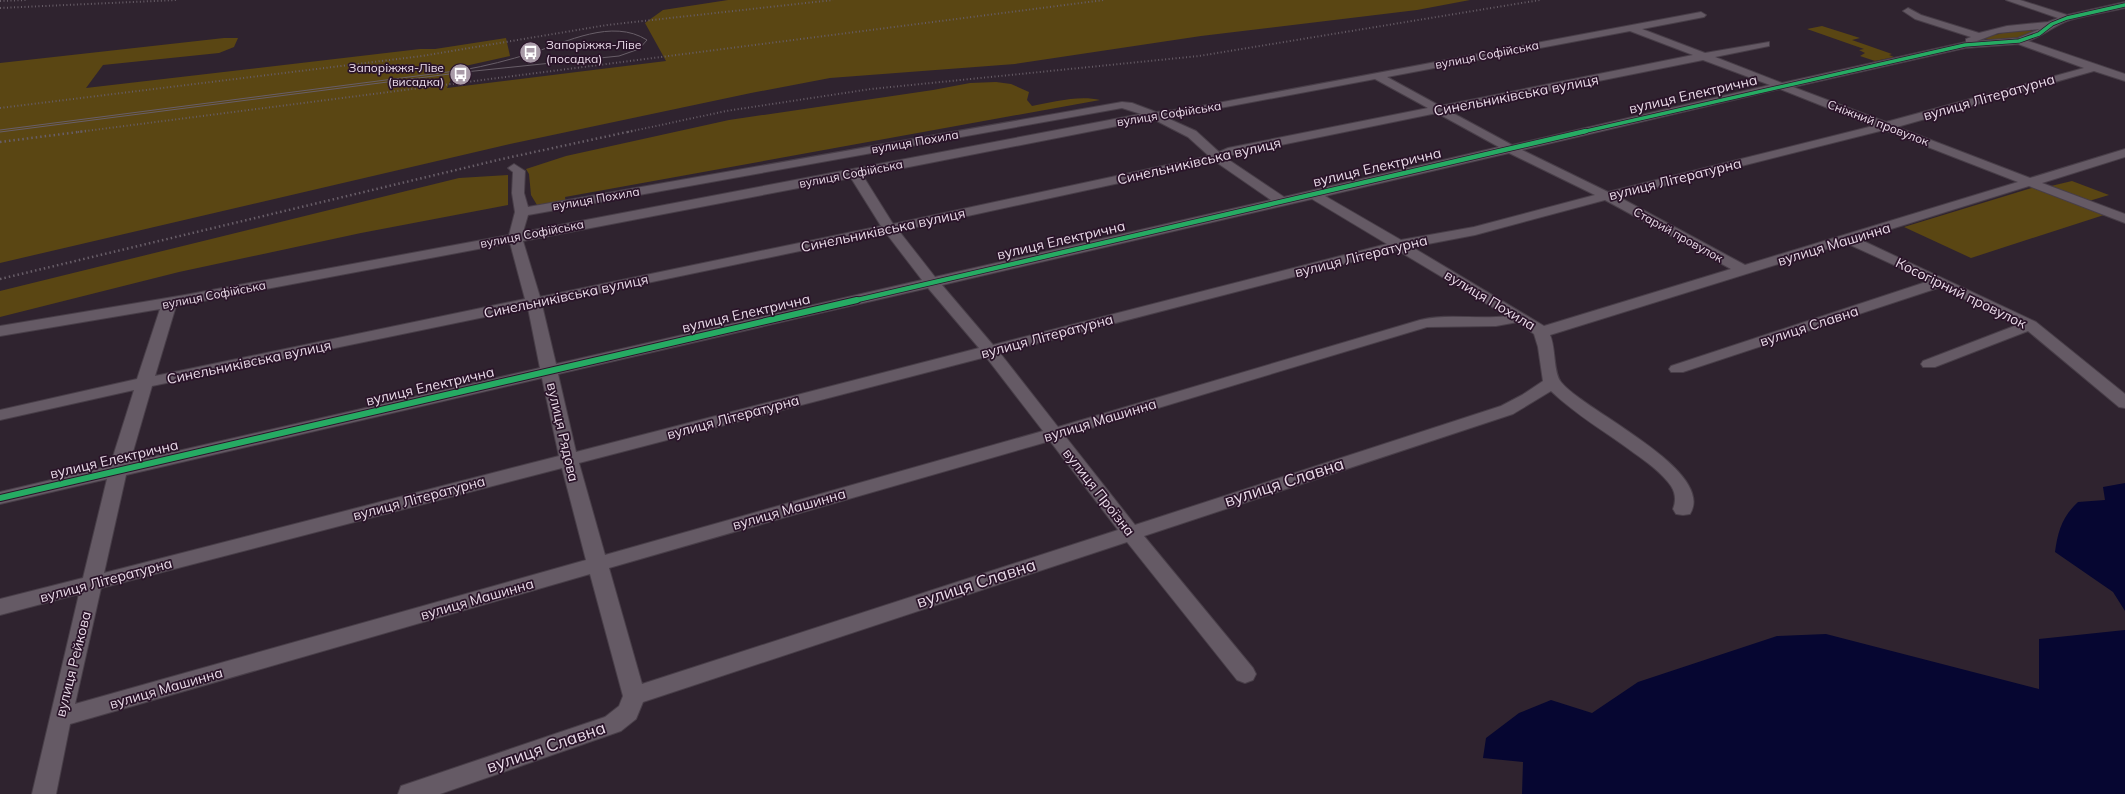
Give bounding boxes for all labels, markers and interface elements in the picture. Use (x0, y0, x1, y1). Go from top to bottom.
place label: Запоріжжя-Ліве (посадка) (546, 37, 642, 66)
street label: вулиця Софійська (1434, 37, 1540, 72)
bus stop icon: Запоріжжя-Ліве (посадка) (518, 39, 544, 65)
place label: Запоріжжя-Ліве (висадка) (349, 60, 444, 89)
bus stop icon: Запоріжжя-Ліве (висадка) (447, 62, 473, 88)
street label: Синельниківська вулиця (1432, 70, 1600, 120)
street label: вулиця Електрична (1627, 70, 1759, 118)
street label: вулиця Літературна (1921, 70, 2057, 124)
street label: Сніжний провулок (1825, 96, 1931, 149)
street label: вулиця Софійська (1116, 98, 1222, 129)
street label: вулиця Похила (870, 126, 960, 157)
street label: Синельниківська вулиця (1115, 133, 1283, 189)
street label: вулиця Електрична (1311, 143, 1443, 191)
street label: вулиця Літературна (1607, 154, 1743, 204)
street label: вулиця Софійська (798, 156, 904, 191)
street label: вулиця Похила (551, 183, 641, 214)
street label: Синельниківська вулиця (799, 204, 967, 256)
street label: Старий провулок (1631, 204, 1726, 266)
street label: вулиця Софійська (479, 216, 585, 251)
street label: вулиця Електрична (995, 216, 1127, 264)
street label: вулиця Машинна (1775, 218, 1893, 270)
street label: вулиця Літературна (1293, 231, 1429, 281)
street label: Косогірний провулок (1893, 254, 2030, 333)
street label: вулиця Похила (1441, 266, 1539, 334)
street label: Синельниківська вулиця (482, 270, 650, 322)
street label: вулиця Софійська (161, 277, 267, 312)
street label: вулиця Електрична (680, 289, 812, 337)
street label: вулиця Славна (1757, 302, 1861, 350)
street label: вулиця Літературна (979, 310, 1115, 362)
street label: Синельниківська вулиця (165, 336, 333, 388)
street label: вулиця Електрична (364, 362, 496, 410)
street label: вулиця Рядова (543, 381, 583, 483)
street label: вулиця Літературна (665, 391, 801, 443)
street label: вулиця Машинна (1041, 394, 1159, 446)
street label: вулиця Електрична (48, 435, 180, 483)
street label: вулиця Проїзна (1059, 445, 1139, 539)
street label: вулиця Славна (1221, 452, 1347, 512)
street label: вулиця Літературна (351, 472, 487, 524)
street label: вулиця Машинна (730, 484, 848, 534)
street label: вулиця Славна (913, 553, 1039, 613)
street label: вулиця Літературна (38, 554, 174, 606)
street label: вулиця Машинна (418, 574, 536, 624)
street label: вулиця Рейкова (51, 609, 95, 719)
street label: вулиця Машинна (107, 663, 225, 713)
street label: вулиця Славна (484, 716, 608, 778)

